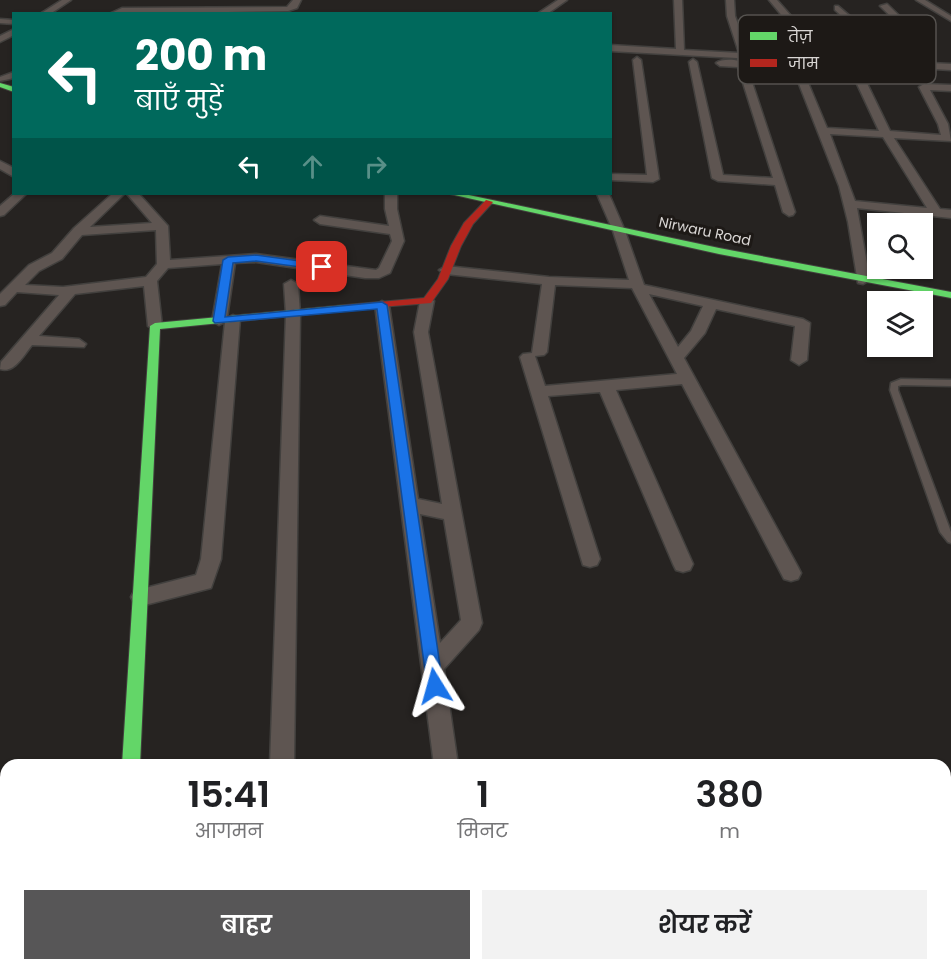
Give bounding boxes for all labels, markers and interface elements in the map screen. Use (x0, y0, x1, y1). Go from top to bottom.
legend (738, 15, 936, 84)
text: तेज़ (787, 25, 813, 48)
text: 200 m (135, 26, 267, 85)
icon: left (36, 36, 114, 114)
text: जाम (787, 52, 819, 75)
text: बाएँ मुड़ें (135, 82, 223, 119)
icon: left (233, 150, 266, 183)
icon: ahead (296, 150, 329, 183)
icon: right (359, 150, 392, 183)
street label: Nirwaru Road (657, 211, 753, 251)
map controls (867, 213, 933, 357)
button: search (867, 213, 933, 279)
pin (296, 241, 347, 292)
icon: arrive (305, 250, 338, 283)
button: layers (867, 291, 933, 357)
position arrow (403, 654, 467, 718)
text: 15:41 (188, 769, 270, 820)
text: 1 (476, 769, 489, 820)
text: 380 (696, 769, 763, 820)
text: आगमन (194, 817, 263, 845)
text: मिनट (458, 817, 508, 845)
text: m (719, 817, 740, 845)
button: बाहर (24, 890, 470, 959)
button: शेयर करें (482, 890, 927, 959)

